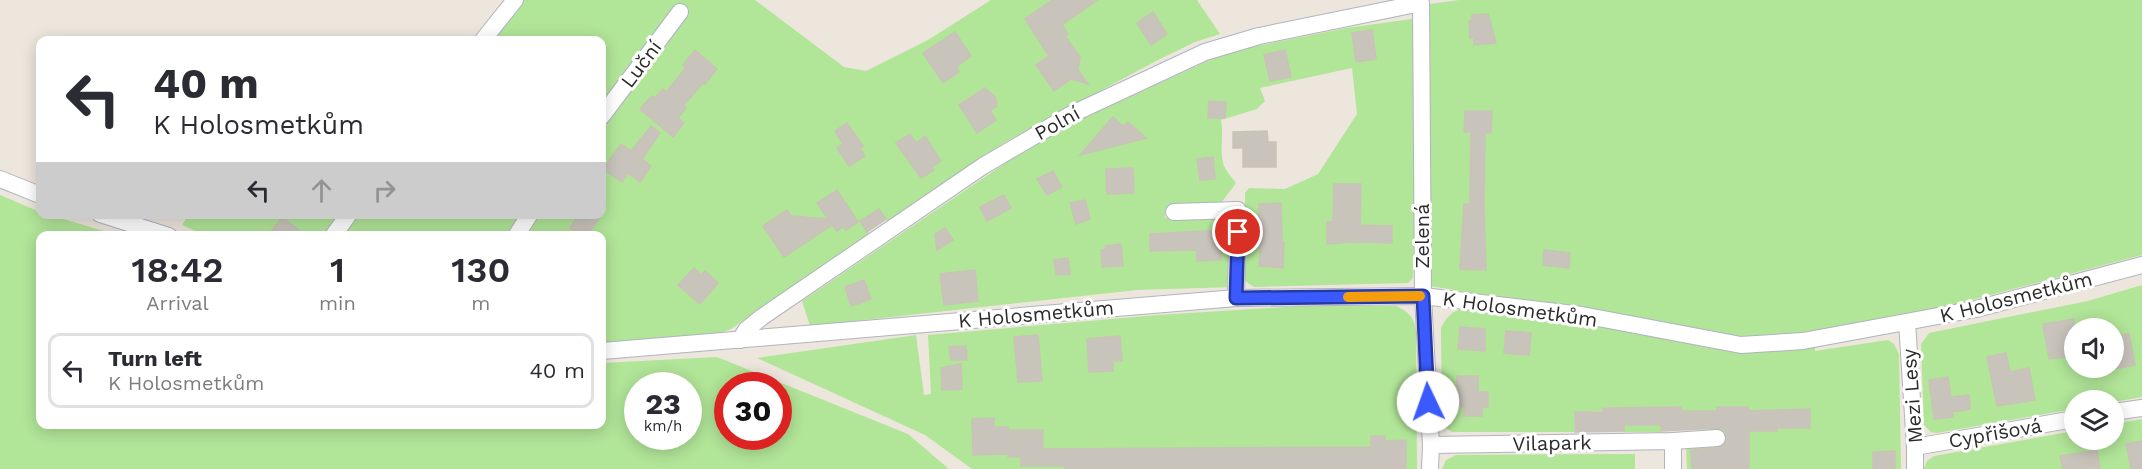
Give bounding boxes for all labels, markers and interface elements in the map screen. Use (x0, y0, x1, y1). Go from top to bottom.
street label: Luční (615, 36, 667, 92)
text: 40 m (153, 59, 259, 108)
icon: left (54, 60, 132, 138)
street label: Polní (1030, 101, 1084, 145)
text: K Holosmetkům (153, 109, 364, 141)
icon: left (242, 174, 275, 207)
icon: ahead (305, 174, 338, 207)
icon: right (368, 174, 401, 207)
street label: Zelená (1410, 203, 1434, 269)
pin (1212, 206, 1263, 257)
icon: arrive (1221, 215, 1254, 248)
text: 18:42 (132, 249, 224, 291)
text: 1 (330, 249, 345, 291)
text: 130 (451, 249, 510, 291)
street label: K Holosmetkům (1937, 266, 2095, 328)
street label: K Holosmetkům (1441, 286, 1599, 332)
text: Arrival (146, 291, 209, 315)
text: min (319, 291, 356, 315)
text: m (471, 291, 490, 315)
street label: K Holosmetkům (957, 295, 1115, 333)
map controls (2064, 318, 2124, 450)
button: sound (2064, 318, 2124, 378)
text: Turn left (108, 346, 202, 371)
street label: Mezi Lesy (1897, 347, 1927, 444)
icon: left (57, 354, 90, 387)
text: 40 m (529, 358, 585, 383)
position arrow (1396, 370, 1460, 434)
text: K Holosmetkům (108, 371, 264, 395)
speed limit sign: 30 (714, 372, 792, 450)
text: 23 (645, 386, 681, 421)
button: layers (2064, 390, 2124, 450)
street label: Cypřišová (1947, 413, 2043, 453)
text: km/h (644, 417, 682, 435)
street label: Vilapark (1512, 430, 1592, 456)

